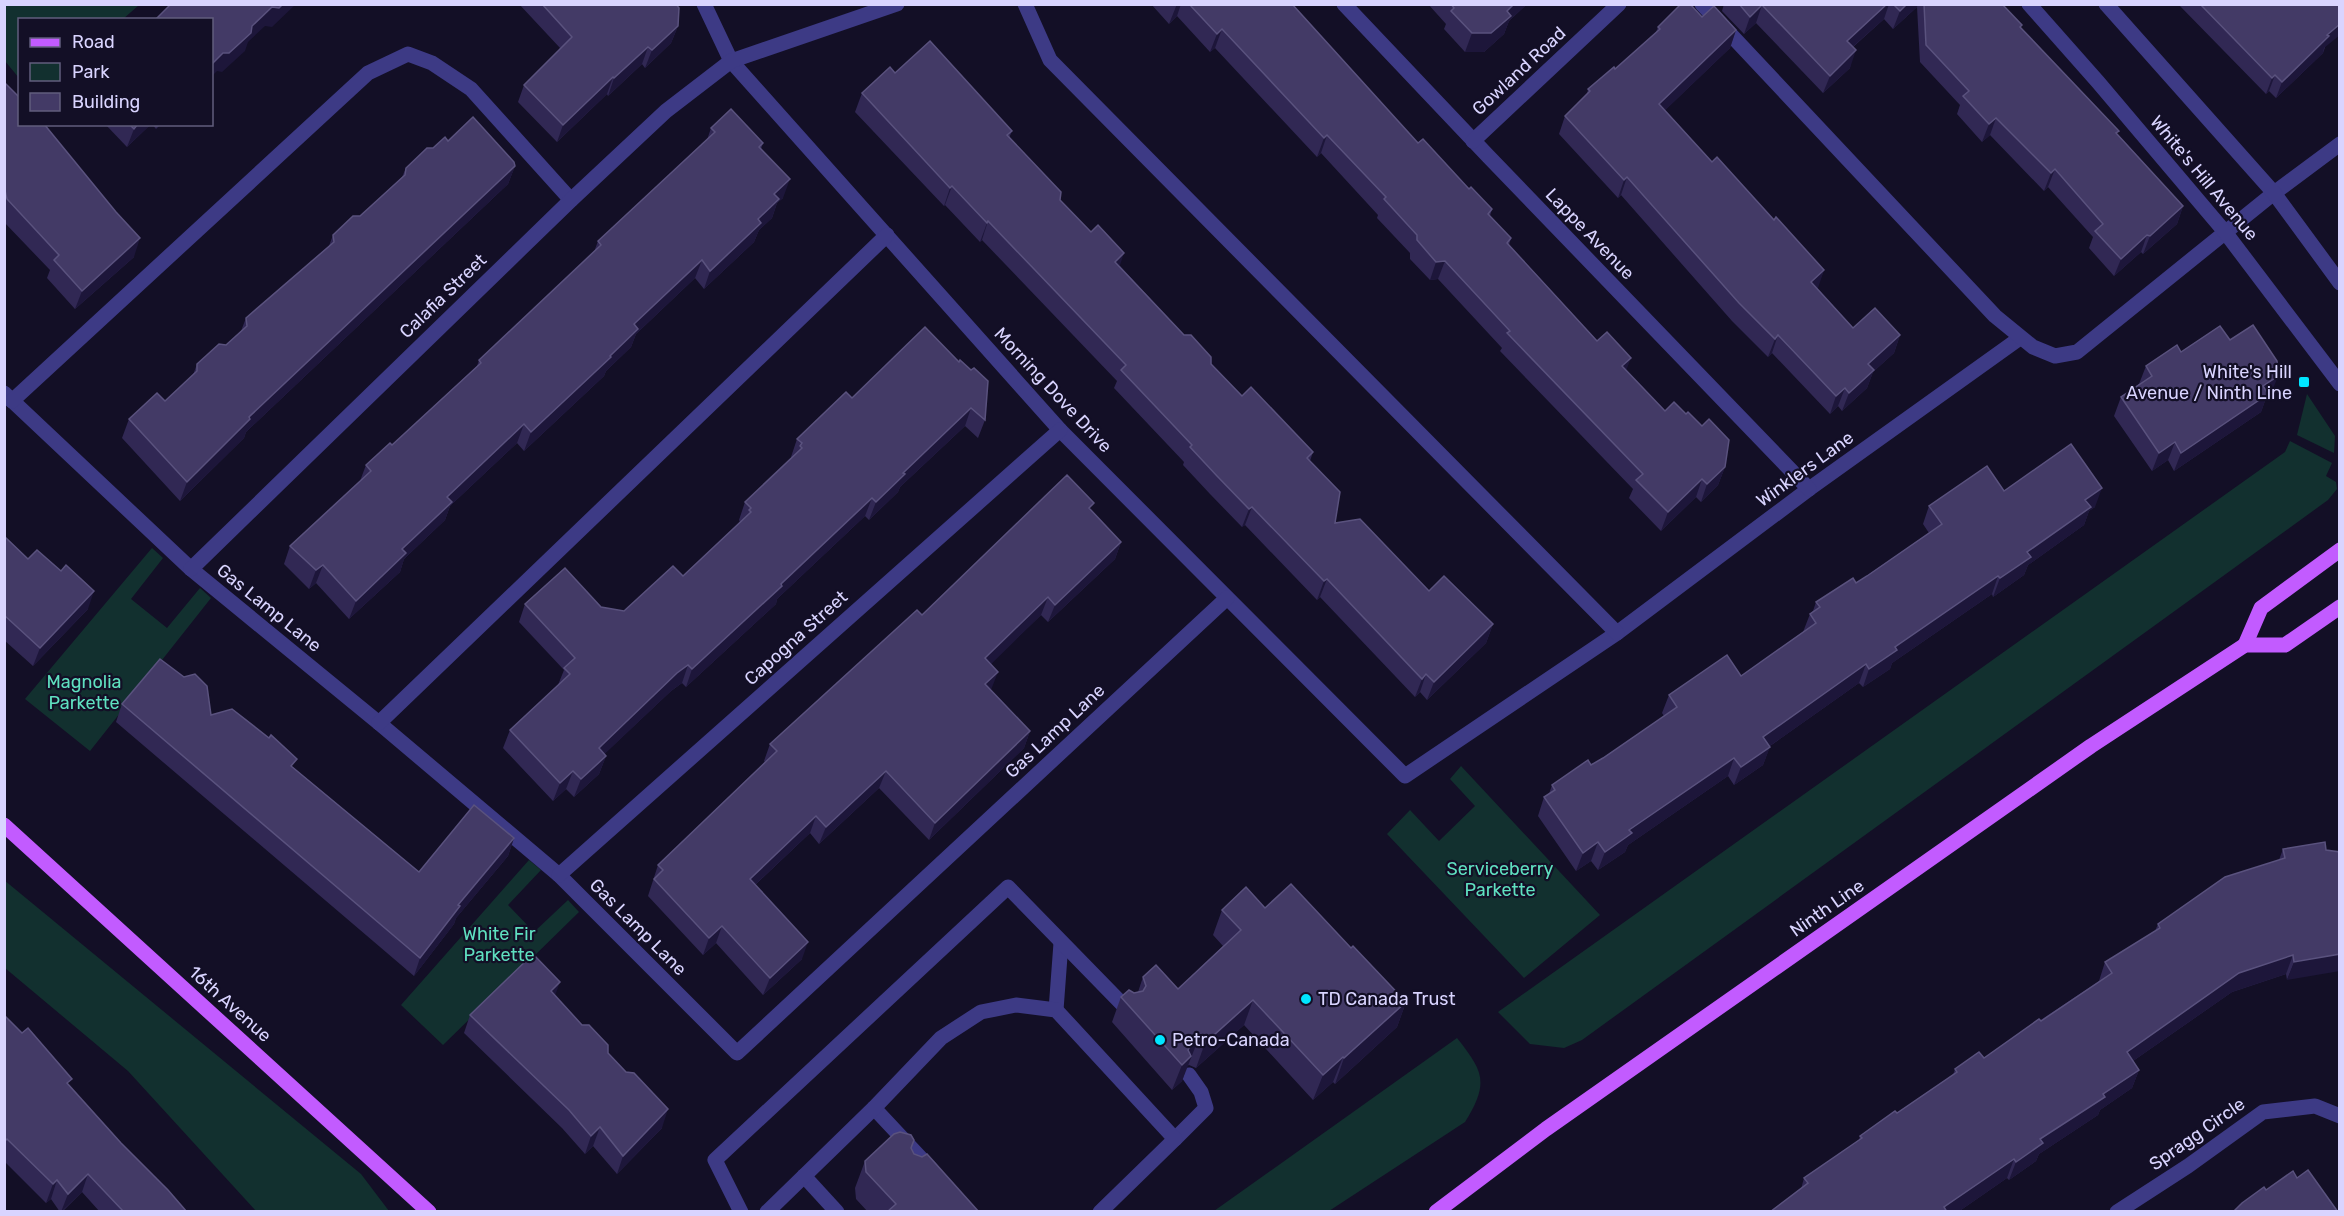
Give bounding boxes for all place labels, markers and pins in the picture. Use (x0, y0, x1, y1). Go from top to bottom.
place label: White's Hill Avenue / Ninth Line (2126, 361, 2292, 404)
marker: White's Hill Avenue / Ninth Line (2297, 375, 2311, 389)
place label: TD Canada Trust (1318, 988, 1455, 1010)
marker: TD Canada Trust (1299, 992, 1313, 1006)
place label: Petro-Canada (1172, 1029, 1290, 1051)
marker: Petro-Canada (1153, 1033, 1167, 1047)

